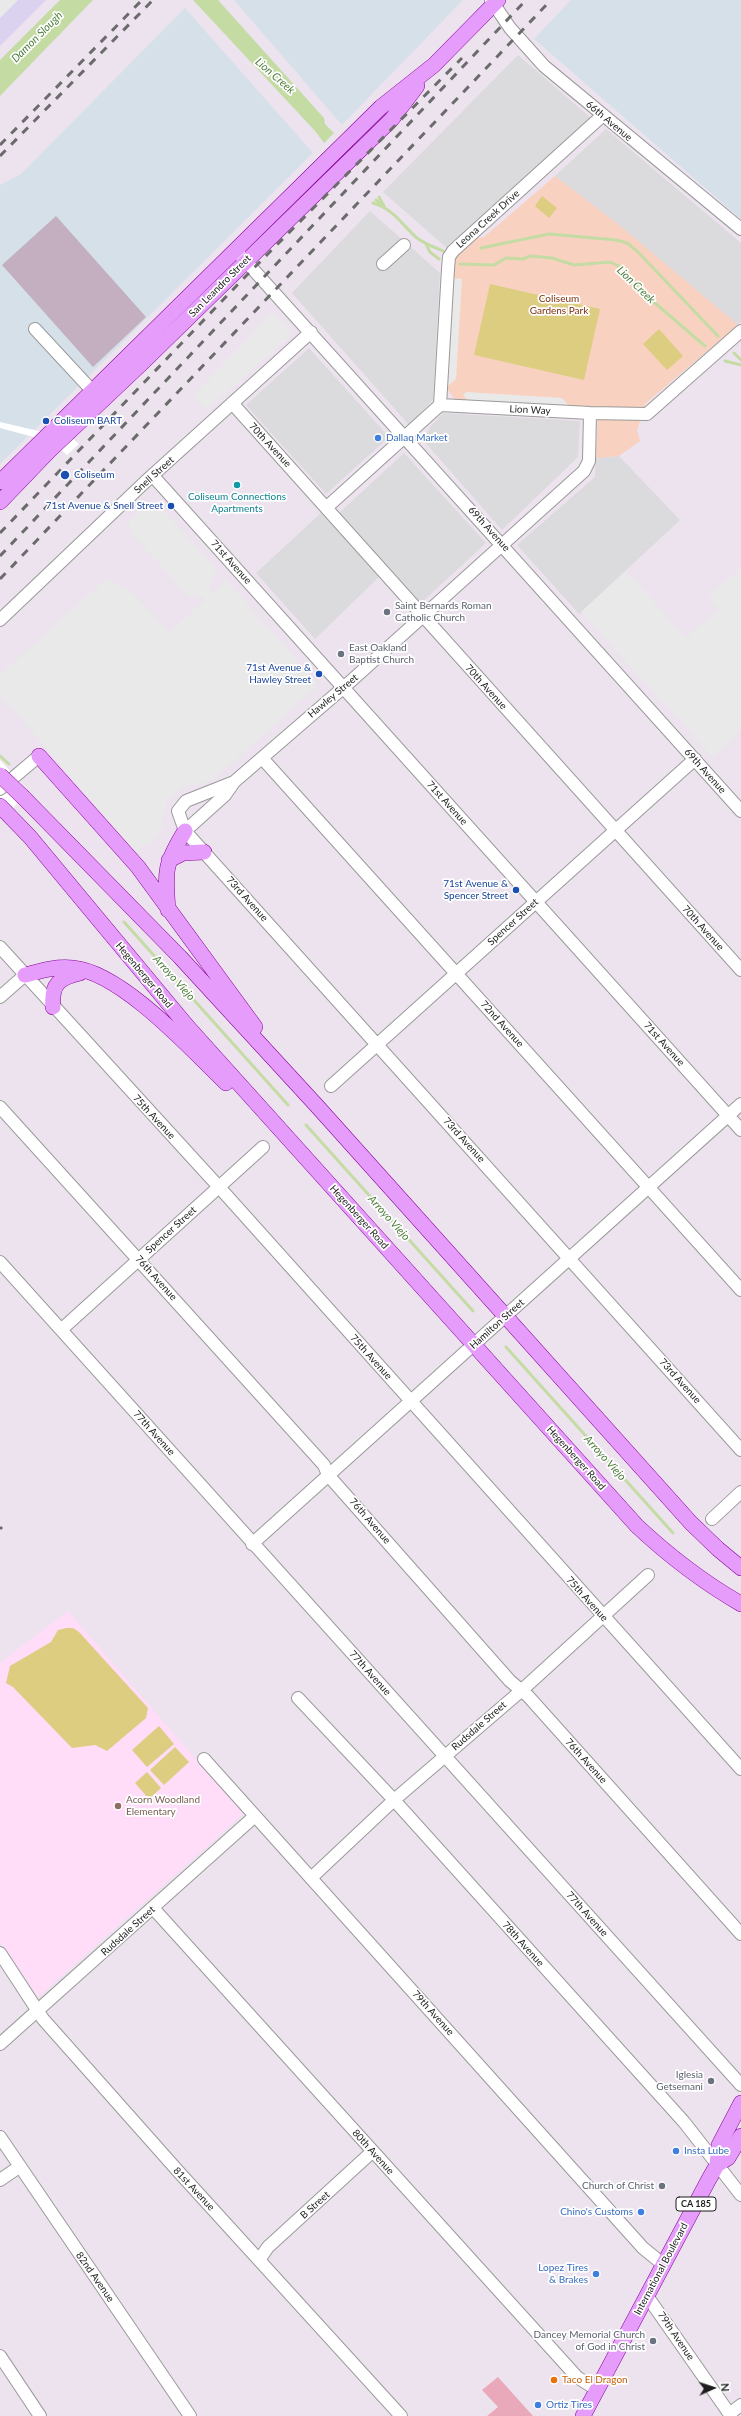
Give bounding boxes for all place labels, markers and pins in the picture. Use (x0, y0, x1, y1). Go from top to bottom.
place label: Coliseum BART (54, 415, 122, 427)
marker: Coliseum BART (41, 416, 51, 426)
place label: Dallaq Market (386, 432, 448, 444)
marker: Dallaq Market (373, 433, 383, 443)
marker: Coliseum (59, 469, 71, 481)
place label: Coliseum (74, 469, 114, 481)
marker: Coliseum Connections Apartments (232, 480, 242, 490)
place label: Coliseum Connections Apartments (188, 491, 286, 514)
place label: 71st Avenue & Snell Street (46, 500, 163, 512)
marker: 71st Avenue & Snell Street (166, 501, 176, 511)
place label: Saint Bernards Roman Catholic Church (395, 600, 492, 624)
marker: Saint Bernards Roman Catholic Church (382, 607, 392, 617)
place label: East Oakland Baptist Church (349, 642, 414, 666)
marker: East Oakland Baptist Church (336, 649, 346, 659)
place label: 71st Avenue & Hawley Street (246, 662, 311, 686)
marker: 71st Avenue & Hawley Street (314, 669, 324, 679)
place label: 71st Avenue & Spencer Street (443, 878, 508, 902)
marker: 71st Avenue & Spencer Street (511, 885, 521, 895)
place label: Acorn Woodland Elementary (126, 1794, 200, 1818)
marker: Acorn Woodland Elementary (113, 1801, 123, 1811)
place label: Iglesia Getsemani (656, 2069, 703, 2092)
marker: Iglesia Getsemani (706, 2076, 716, 2086)
place label: Insta Lube (684, 2145, 729, 2157)
marker: Insta Lube (671, 2146, 681, 2156)
place label: Church of Christ (582, 2180, 654, 2192)
marker: Church of Christ (657, 2181, 667, 2191)
place label: Chino's Customs (560, 2206, 633, 2218)
marker: Chino's Customs (636, 2207, 646, 2217)
place label: Lopez Tires & Brakes (538, 2262, 588, 2286)
marker: Lopez Tires & Brakes (591, 2269, 601, 2279)
place label: Dancey Memorial Church of God in Christ (534, 2329, 645, 2352)
marker: Dancey Memorial Church of God in Christ (648, 2336, 658, 2346)
place label: Taco El Dragon (562, 2374, 628, 2386)
marker: Taco El Dragon (549, 2375, 559, 2385)
place label: Ortiz Tires (546, 2399, 592, 2411)
marker: Ortiz Tires (533, 2400, 543, 2410)

